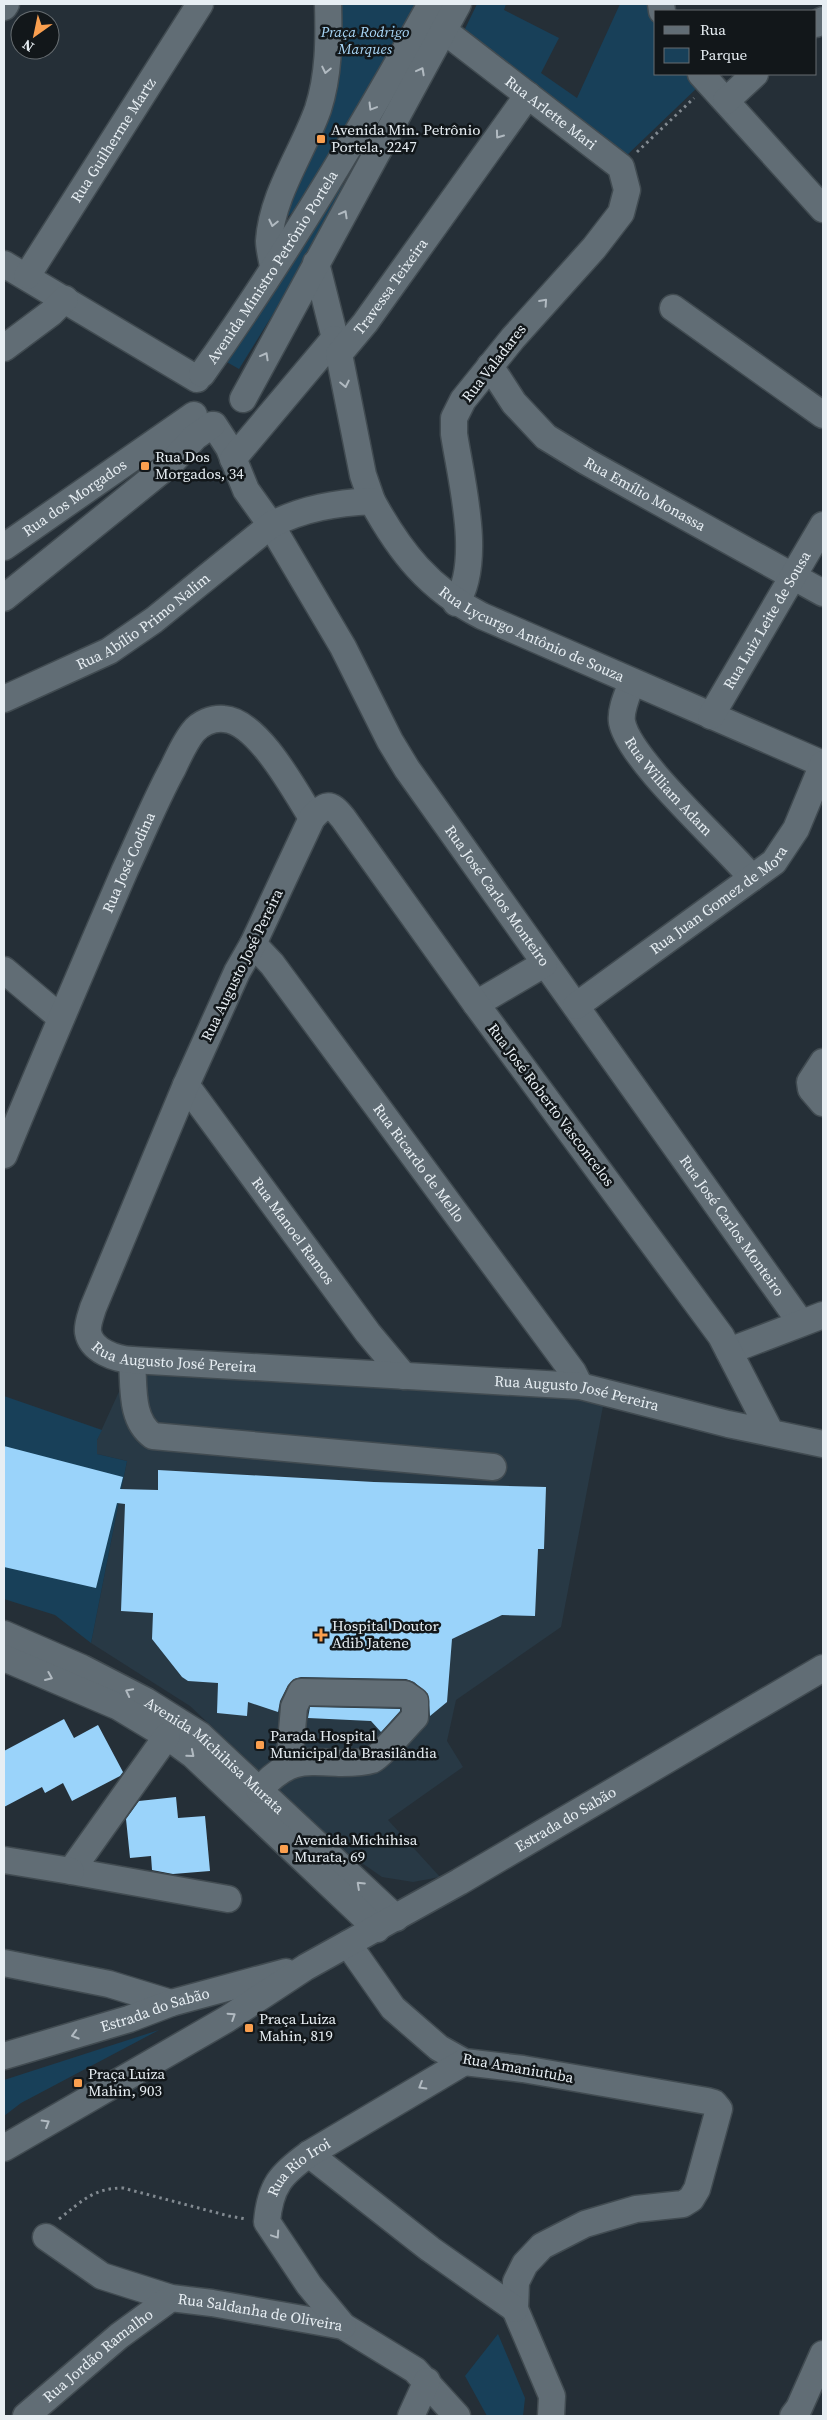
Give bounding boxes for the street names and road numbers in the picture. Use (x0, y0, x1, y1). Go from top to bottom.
street label: Rua Arlette Mari (501, 71, 601, 155)
street label: Rua Guilherme Martz (65, 73, 161, 206)
street label: Avenida Ministro Petrônio Portela (201, 166, 343, 368)
street label: Travessa Teixeira (348, 233, 433, 339)
street label: Rua Valadares (456, 319, 531, 406)
street label: Rua Emílio Monassa (580, 451, 710, 536)
street label: Rua dos Morgados (18, 454, 131, 541)
street label: Rua Luiz Leite de Sousa (718, 547, 816, 693)
street label: Rua Abílio Primo Nalim (73, 567, 215, 675)
street label: Rua Lycurgo Antônio de Souza (435, 581, 628, 687)
street label: Rua William Adam (620, 733, 718, 841)
street label: Rua José Codina (97, 808, 160, 916)
street label: Rua José Carlos Monteiro (440, 821, 555, 970)
street label: Rua Juan Gomez de Mora (645, 841, 792, 959)
street label: Rua Augusto José Pereira (196, 885, 288, 1044)
street label: Rua José Roberto Vasconcelos (483, 1019, 620, 1191)
street label: Rua Ricardo de Mello (368, 1099, 470, 1226)
street label: Rua José Carlos Monteiro (675, 1151, 790, 1300)
street label: Rua Manoel Ramos (247, 1173, 340, 1289)
street label: Rua Augusto José Pereira (87, 1336, 258, 1377)
street label: Rua Augusto José Pereira (494, 1370, 662, 1416)
street label: Avenida Michihisa Murata (141, 1692, 289, 1819)
street label: Estrada do Sabão (511, 1781, 620, 1857)
street label: Estrada do Sabão (98, 1982, 212, 2037)
street label: Rua Amaniutuba (461, 2047, 576, 2088)
street label: Rua Rio Iroi (262, 2133, 334, 2199)
street label: Rua Saldanha de Oliveira (177, 2288, 345, 2336)
street label: Rua Jordão Ramalho (38, 2304, 157, 2407)

